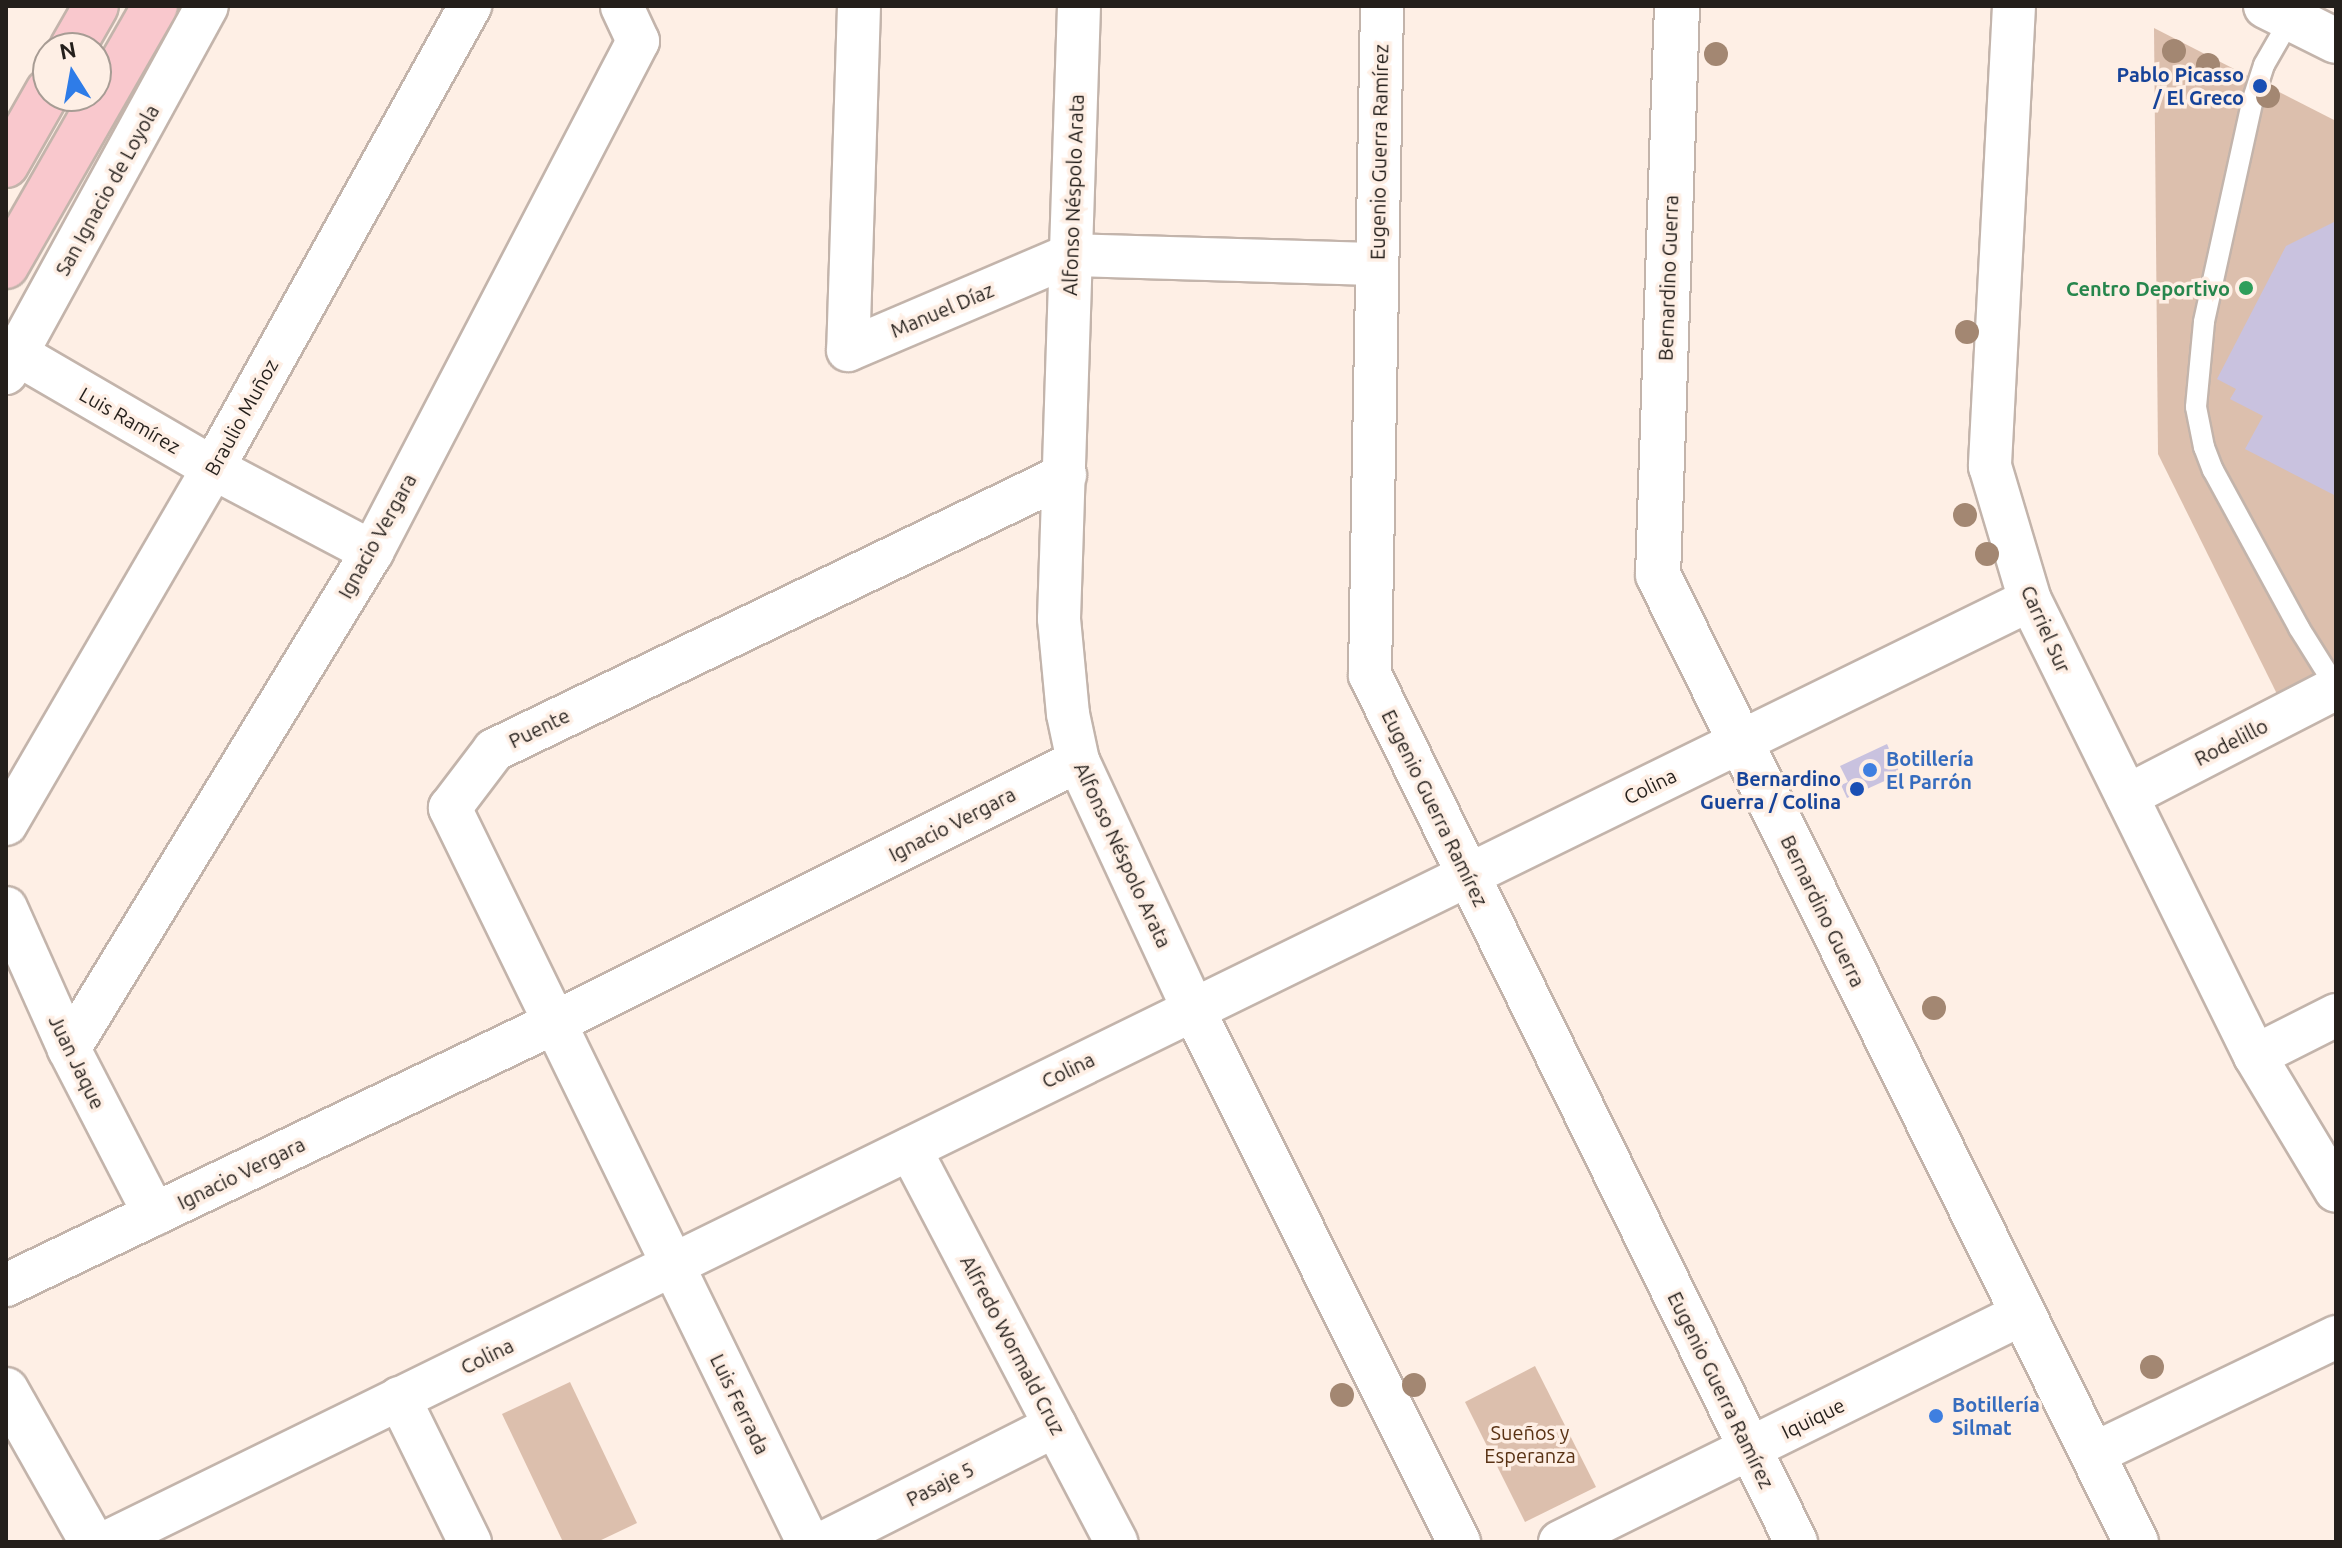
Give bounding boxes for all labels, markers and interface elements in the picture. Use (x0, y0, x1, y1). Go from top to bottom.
north arrow (32, 32, 112, 112)
text: N (57, 36, 78, 64)
street label: Eugenio Guerra Ramírez (1365, 44, 1393, 260)
place label: Pablo Picasso / El Greco (2117, 62, 2244, 109)
marker: Pablo Picasso / El Greco (2251, 77, 2269, 95)
street label: Alfonso Néspolo Arata (1057, 94, 1089, 296)
street label: San Ignacio de Loyola (50, 100, 164, 280)
street label: Bernardino Guerra (1653, 195, 1683, 361)
place label: Centro Deportivo (2066, 276, 2230, 300)
street label: Manuel Díaz (887, 277, 997, 343)
marker: Centro Deportivo (2237, 279, 2255, 297)
street label: Braulio Muñoz (199, 355, 283, 479)
street label: Luis Ramírez (75, 382, 185, 458)
street label: Ignacio Vergara (333, 469, 421, 603)
street label: Carriel Sur (2016, 582, 2076, 676)
street label: Puente (505, 703, 573, 753)
street label: Eugenio Guerra Ramírez (1377, 706, 1493, 910)
street label: Rodelillo (2190, 713, 2272, 771)
place label: Botillería El Parrón (1886, 746, 1974, 793)
street label: Alfonso Néspolo Arata (1069, 758, 1177, 952)
marker: Botillería El Parrón (1861, 761, 1879, 779)
street label: Colina (1620, 763, 1680, 809)
place label: Bernardino Guerra / Colina (1700, 766, 1841, 813)
marker: Bernardino Guerra / Colina (1848, 780, 1866, 798)
street label: Ignacio Vergara (885, 782, 1019, 866)
street label: Bernardino Guerra (1776, 831, 1870, 991)
street label: Juan Jaque (44, 1011, 110, 1113)
street label: Colina (1038, 1047, 1098, 1093)
street label: Ignacio Vergara (173, 1132, 309, 1214)
street label: Alfredo Wormald Cruz (956, 1251, 1070, 1439)
street label: Eugenio Guerra Ramírez (1663, 1288, 1779, 1492)
street label: Colina (457, 1333, 517, 1379)
street label: Luis Ferrada (705, 1350, 775, 1458)
street label: Iquique (1778, 1392, 1848, 1444)
place label: Botillería Silmat (1952, 1392, 2040, 1439)
marker: Botillería Silmat (1927, 1407, 1945, 1425)
park label: Sueños y Esperanza (1484, 1420, 1576, 1467)
street label: Pasaje 5 (902, 1457, 978, 1511)

